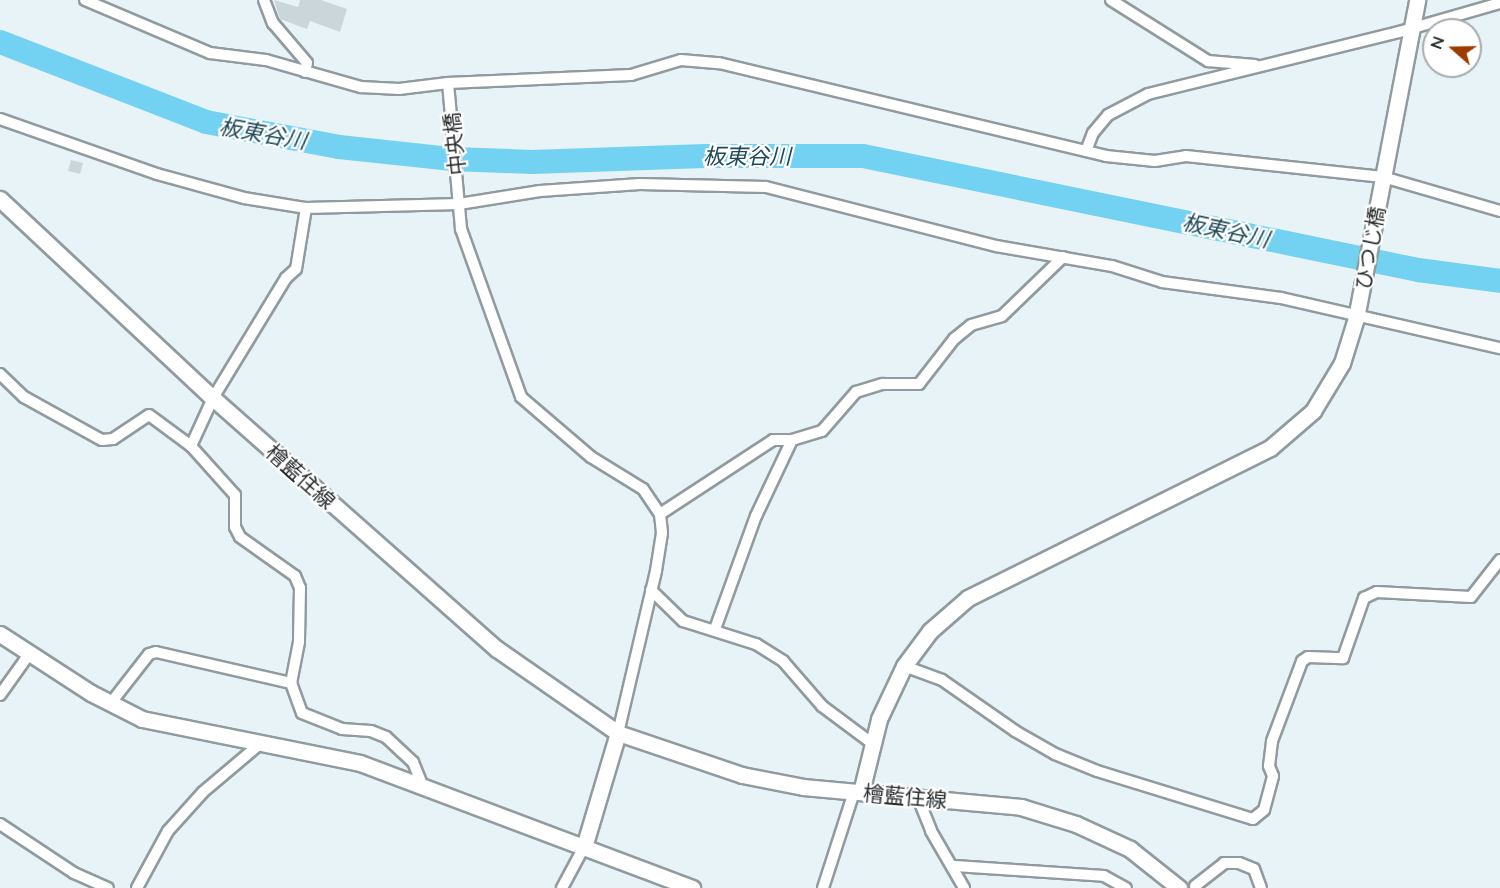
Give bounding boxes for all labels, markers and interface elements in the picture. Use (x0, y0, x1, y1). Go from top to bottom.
north arrow (1422, 18, 1482, 78)
text: N (1425, 33, 1448, 51)
street label: 中央橋 (438, 111, 470, 177)
water label: 板東谷川 (217, 112, 309, 154)
water label: 板東谷川 (703, 143, 791, 169)
street label: ひつじ橋 (1349, 204, 1389, 292)
water label: 板東谷川 (1180, 208, 1272, 252)
street label: 檜藍住線 (261, 439, 341, 513)
street label: 檜藍住線 (862, 780, 948, 812)

